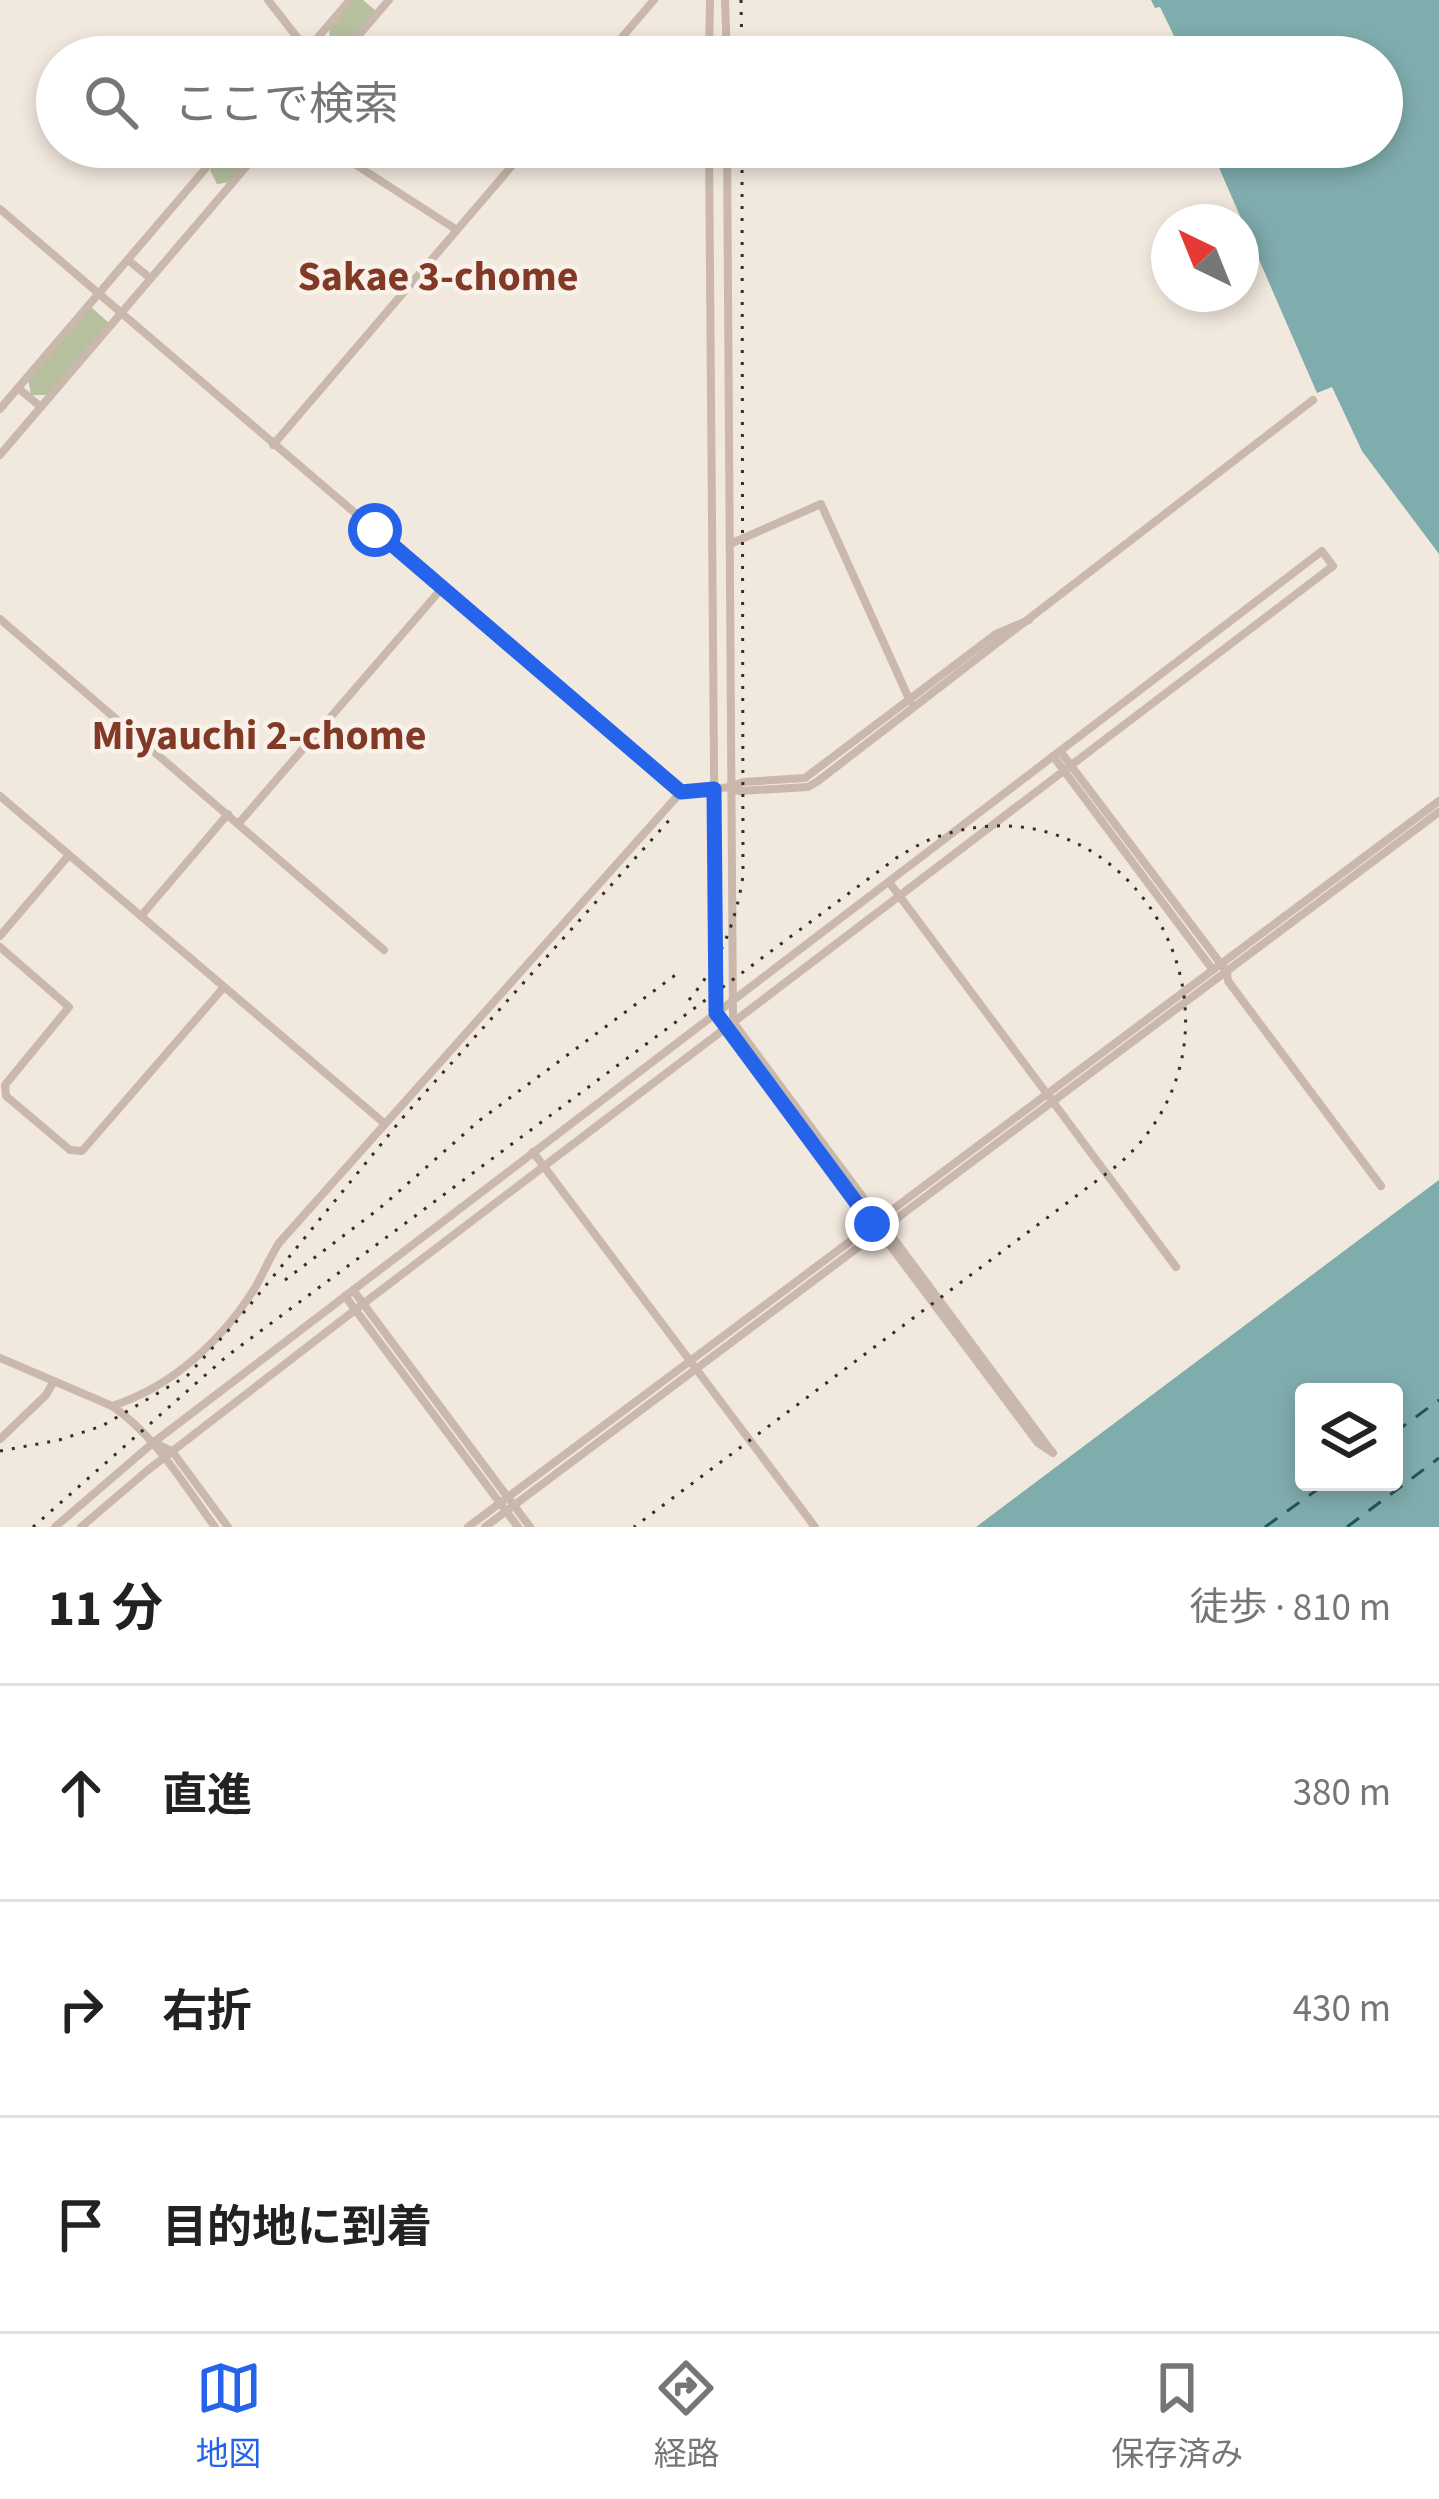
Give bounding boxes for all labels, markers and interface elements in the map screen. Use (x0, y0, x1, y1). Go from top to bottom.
search box (36, 36, 1403, 168)
icon: search (78, 69, 144, 135)
text: ここで検索 (174, 73, 399, 137)
north arrow (1151, 204, 1259, 312)
district label: Sakae 3-chome (297, 247, 579, 307)
route start (348, 503, 402, 557)
district label: Miyauchi 2-chome (91, 706, 427, 766)
route end (845, 1197, 899, 1251)
map controls (1295, 1383, 1403, 1491)
button: layers (1295, 1383, 1403, 1491)
text: 11 分 (48, 1573, 163, 1645)
text: 徒歩 · 810 m (1189, 1580, 1391, 1636)
icon: ahead (48, 1760, 114, 1826)
text: 直進 (162, 1764, 252, 1828)
text: 380 m (1293, 1765, 1391, 1821)
icon: right (48, 1976, 114, 2042)
text: 右折 (162, 1980, 252, 2044)
text: 430 m (1293, 1981, 1391, 2037)
icon: arrive (48, 2192, 114, 2258)
text: 目的地に到着 (162, 2196, 432, 2260)
tab: 地図 (196, 2355, 262, 2478)
tab: 経路 (653, 2355, 719, 2478)
tab: 保存済み (1111, 2355, 1243, 2478)

